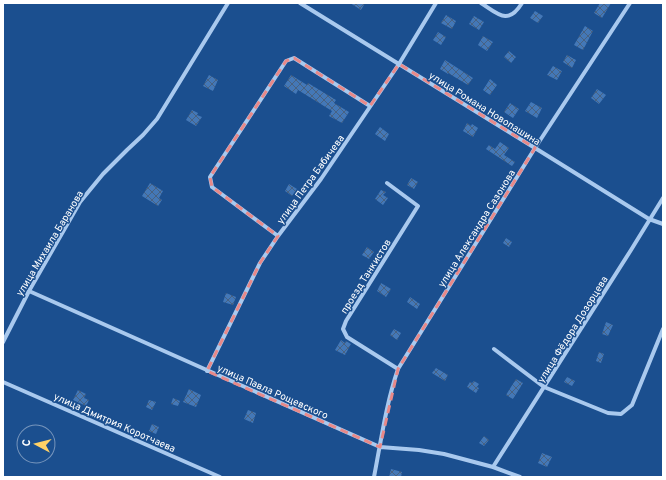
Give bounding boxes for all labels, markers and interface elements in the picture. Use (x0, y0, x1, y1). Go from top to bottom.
street label: улица Романа Новопашина (426, 70, 542, 149)
street label: улица Петра Бабичева (274, 133, 348, 227)
street label: улица Александра Сазонова (436, 167, 519, 290)
street label: улица Михаила Баранова (14, 189, 87, 299)
street label: проезд Танкистов (338, 237, 395, 317)
street label: улица Фёдора Дозорцева (535, 274, 611, 386)
street label: улица Павла Рощевского (215, 362, 330, 423)
street label: улица Дмитрия Коротчаева (51, 391, 177, 456)
north arrow (16, 424, 56, 464)
text: С (20, 439, 34, 447)

